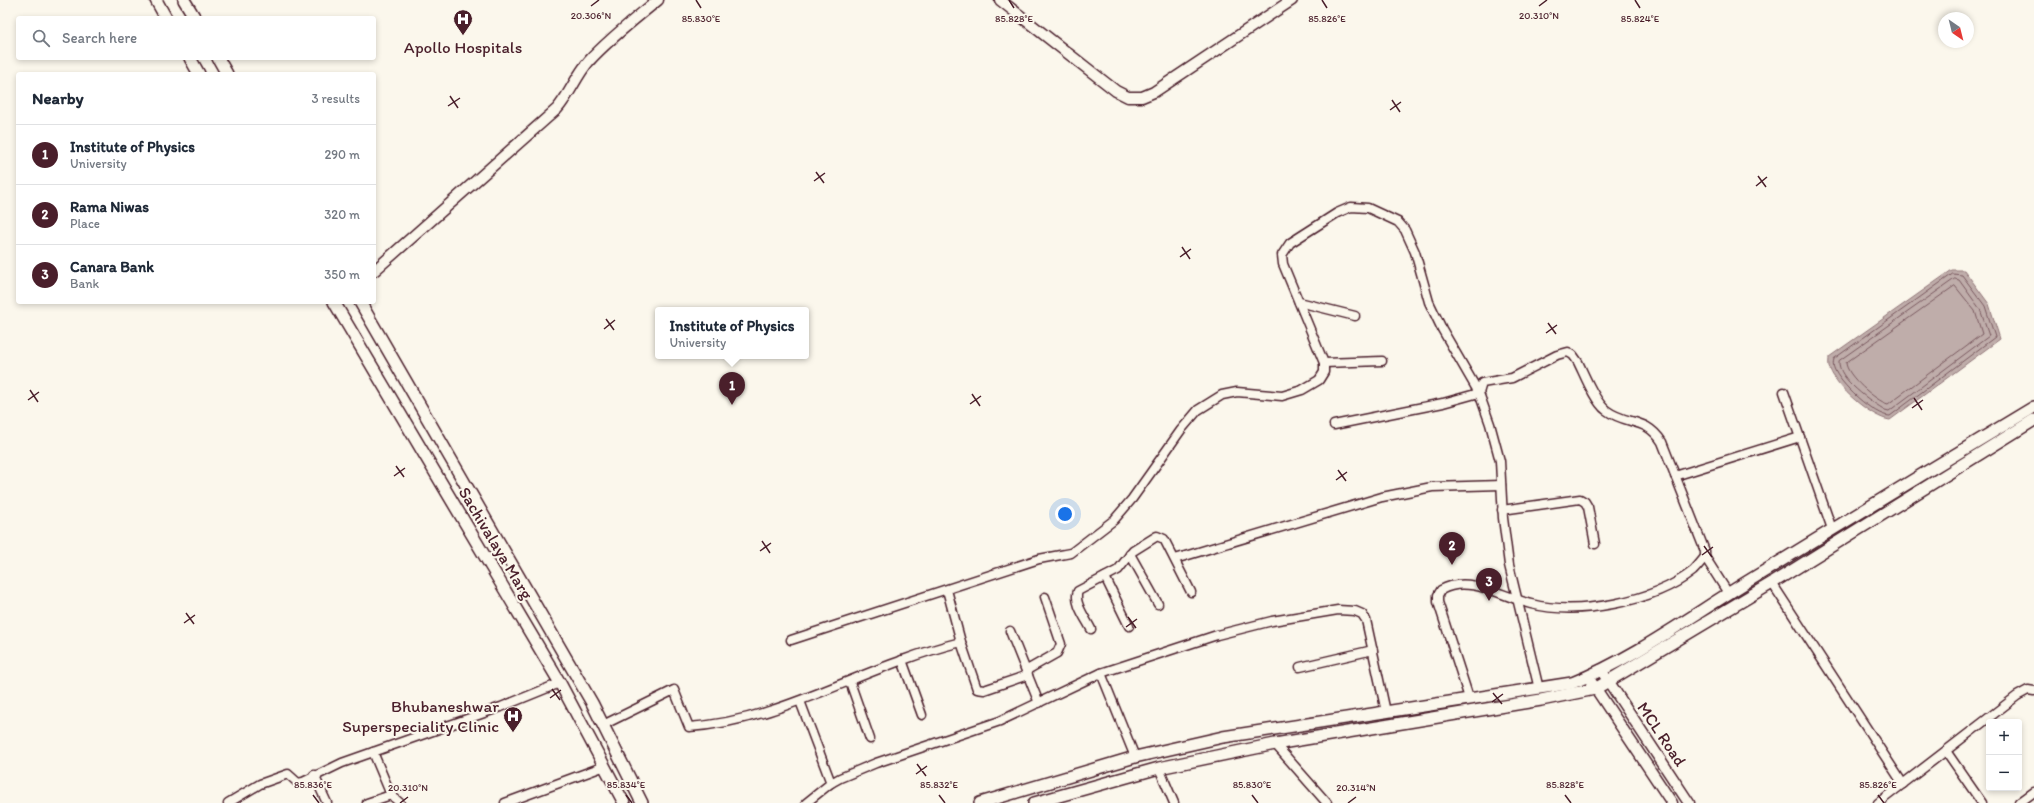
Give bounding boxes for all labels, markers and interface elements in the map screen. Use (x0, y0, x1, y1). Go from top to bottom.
hospital icon: Apollo Hospitals (452, 8, 474, 36)
text: 20.306°N (571, 9, 611, 22)
text: 20.310°N (1519, 9, 1559, 22)
text: 85.830°E (682, 12, 721, 25)
text: 85.828°E (995, 12, 1033, 25)
text: 85.826°E (1308, 12, 1346, 25)
text: 85.824°E (1621, 12, 1660, 25)
north arrow (1938, 12, 1974, 48)
search box (16, 16, 376, 60)
icon: search (30, 27, 52, 49)
text: Search here (62, 29, 137, 47)
place label: Apollo Hospitals (404, 37, 522, 57)
text: Nearby (32, 88, 84, 108)
text: 3 results (311, 91, 360, 106)
text: Institute of Physics (70, 138, 195, 156)
text: 1 (42, 147, 48, 162)
text: 290 m (324, 147, 360, 162)
text: University (70, 156, 127, 171)
text: Rama Niwas (70, 198, 149, 216)
text: 2 (42, 207, 48, 222)
text: 320 m (324, 207, 360, 222)
text: Place (70, 216, 100, 231)
text: Canara Bank (70, 258, 154, 276)
text: 3 (41, 267, 49, 282)
text: 350 m (324, 267, 360, 282)
text: Bank (70, 276, 99, 291)
popup (655, 307, 809, 359)
text: Institute of Physics (670, 317, 794, 335)
text: University (670, 335, 726, 350)
pin: 1 (719, 372, 745, 405)
street label: Sachivalaya Marg (455, 483, 538, 603)
your location (1055, 504, 1075, 524)
pin: 2 (1439, 532, 1465, 565)
pin: 3 (1476, 568, 1502, 601)
place label: Bhubaneshwar Superspeciality Clinic (342, 696, 499, 736)
street label: MCL Road (1633, 698, 1691, 770)
hospital icon: Bhubaneshwar Superspeciality Clinic (502, 705, 524, 733)
map controls (1986, 719, 2022, 791)
button: + (1986, 719, 2022, 755)
button: − (1986, 755, 2022, 791)
text: 85.836°E (294, 778, 332, 791)
text: 85.834°E (607, 778, 646, 791)
text: 85.832°E (920, 778, 958, 791)
text: 85.830°E (1233, 778, 1272, 791)
text: 85.828°E (1546, 778, 1584, 791)
text: 85.826°E (1859, 778, 1897, 791)
text: 20.310°N (388, 781, 428, 794)
text: 20.314°N (1336, 781, 1376, 794)

